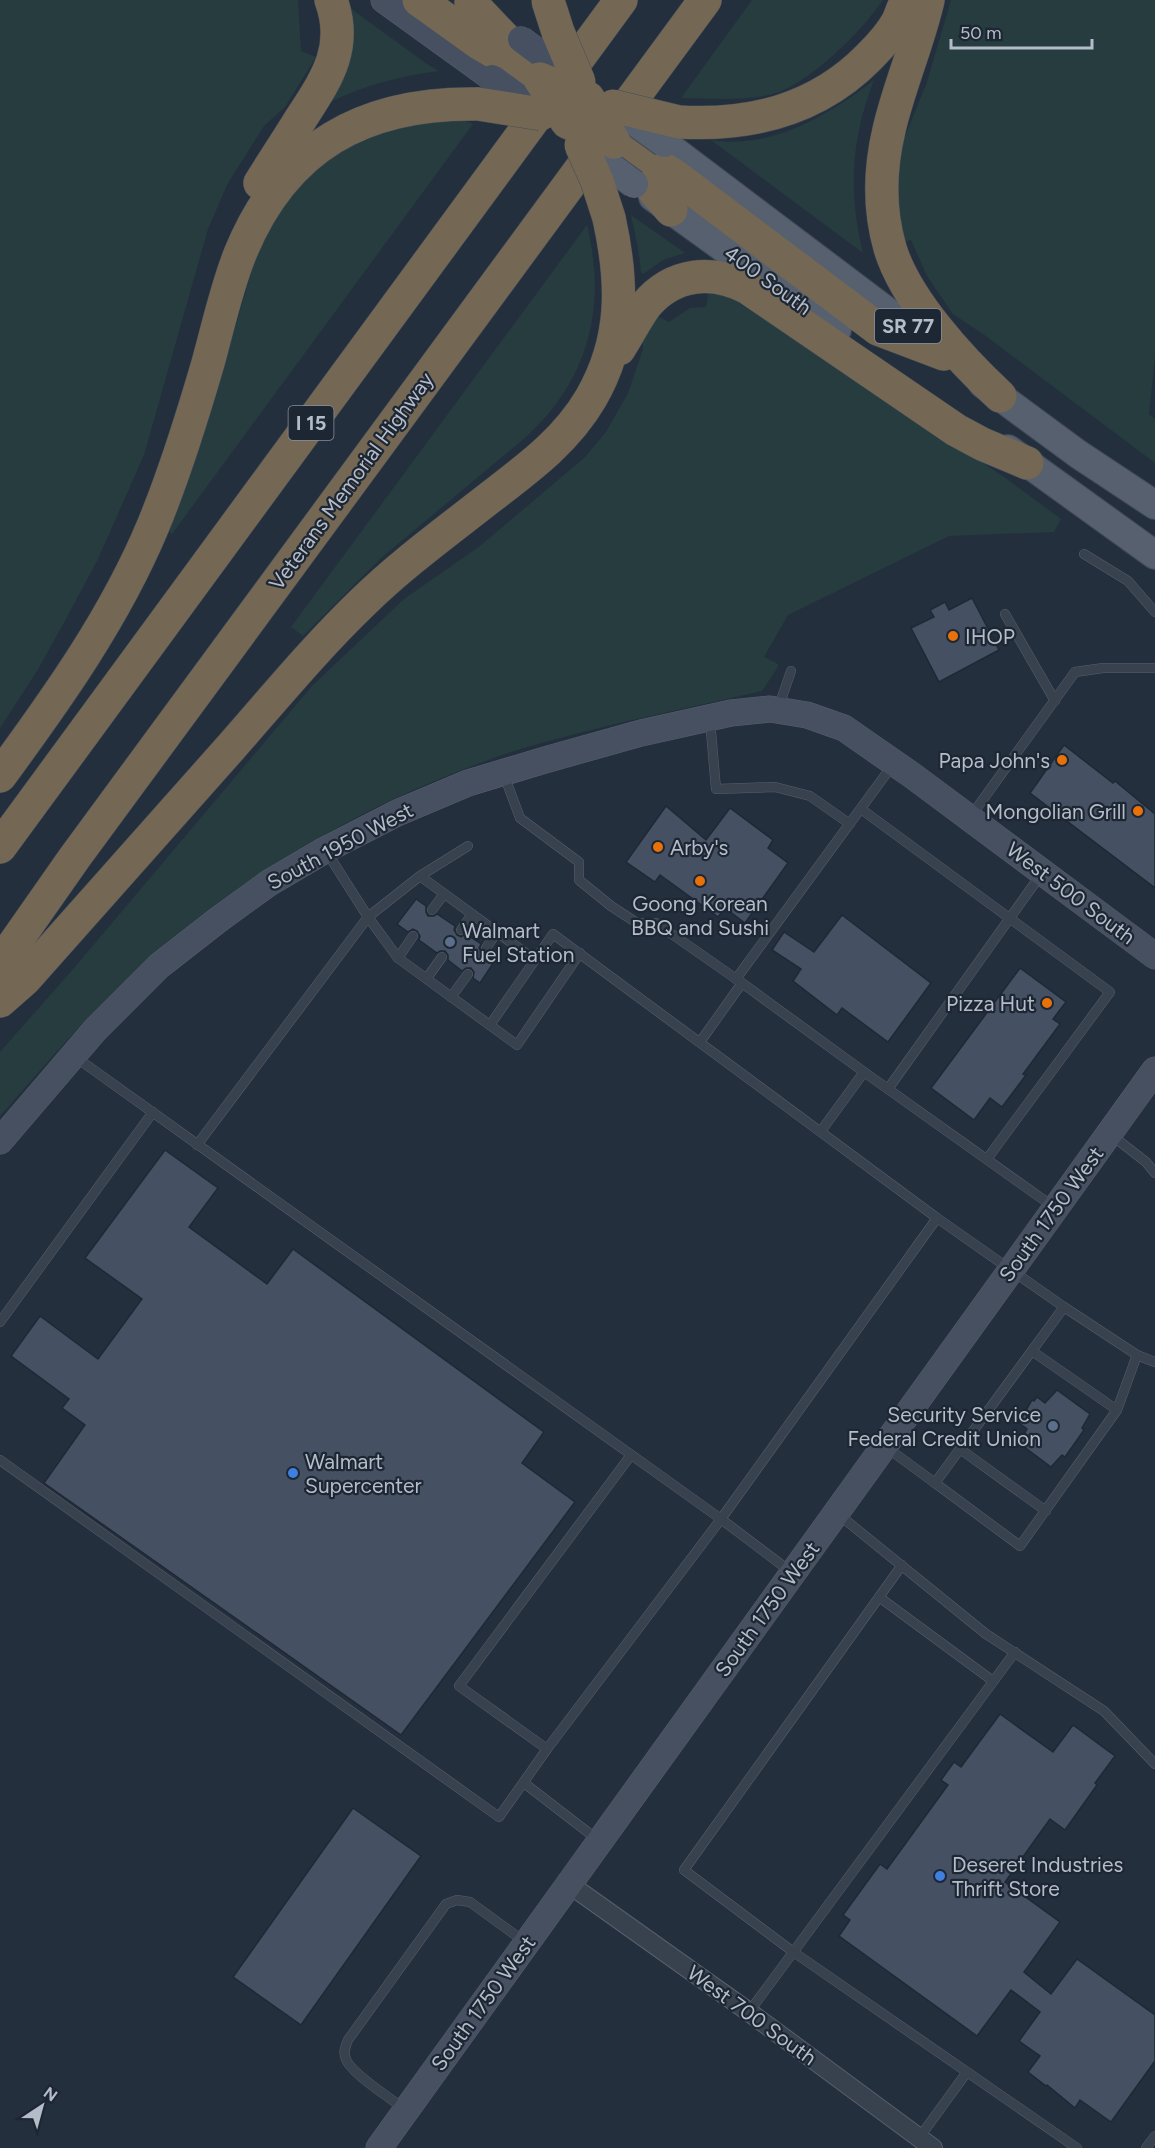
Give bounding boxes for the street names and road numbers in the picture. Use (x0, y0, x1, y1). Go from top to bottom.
street label: 400 South (720, 240, 816, 320)
road number: SR 77 (875, 309, 941, 343)
street label: Veterans Memorial Highway (264, 367, 438, 595)
road number: I 15 (288, 406, 334, 440)
street label: South 1950 West (263, 797, 417, 895)
street label: West 500 South (1002, 837, 1140, 949)
street label: South 1750 West (994, 1142, 1108, 1286)
street label: South 1750 West (710, 1537, 824, 1681)
street label: South 1750 West (426, 1931, 540, 2075)
street label: West 700 South (683, 1960, 821, 2070)

